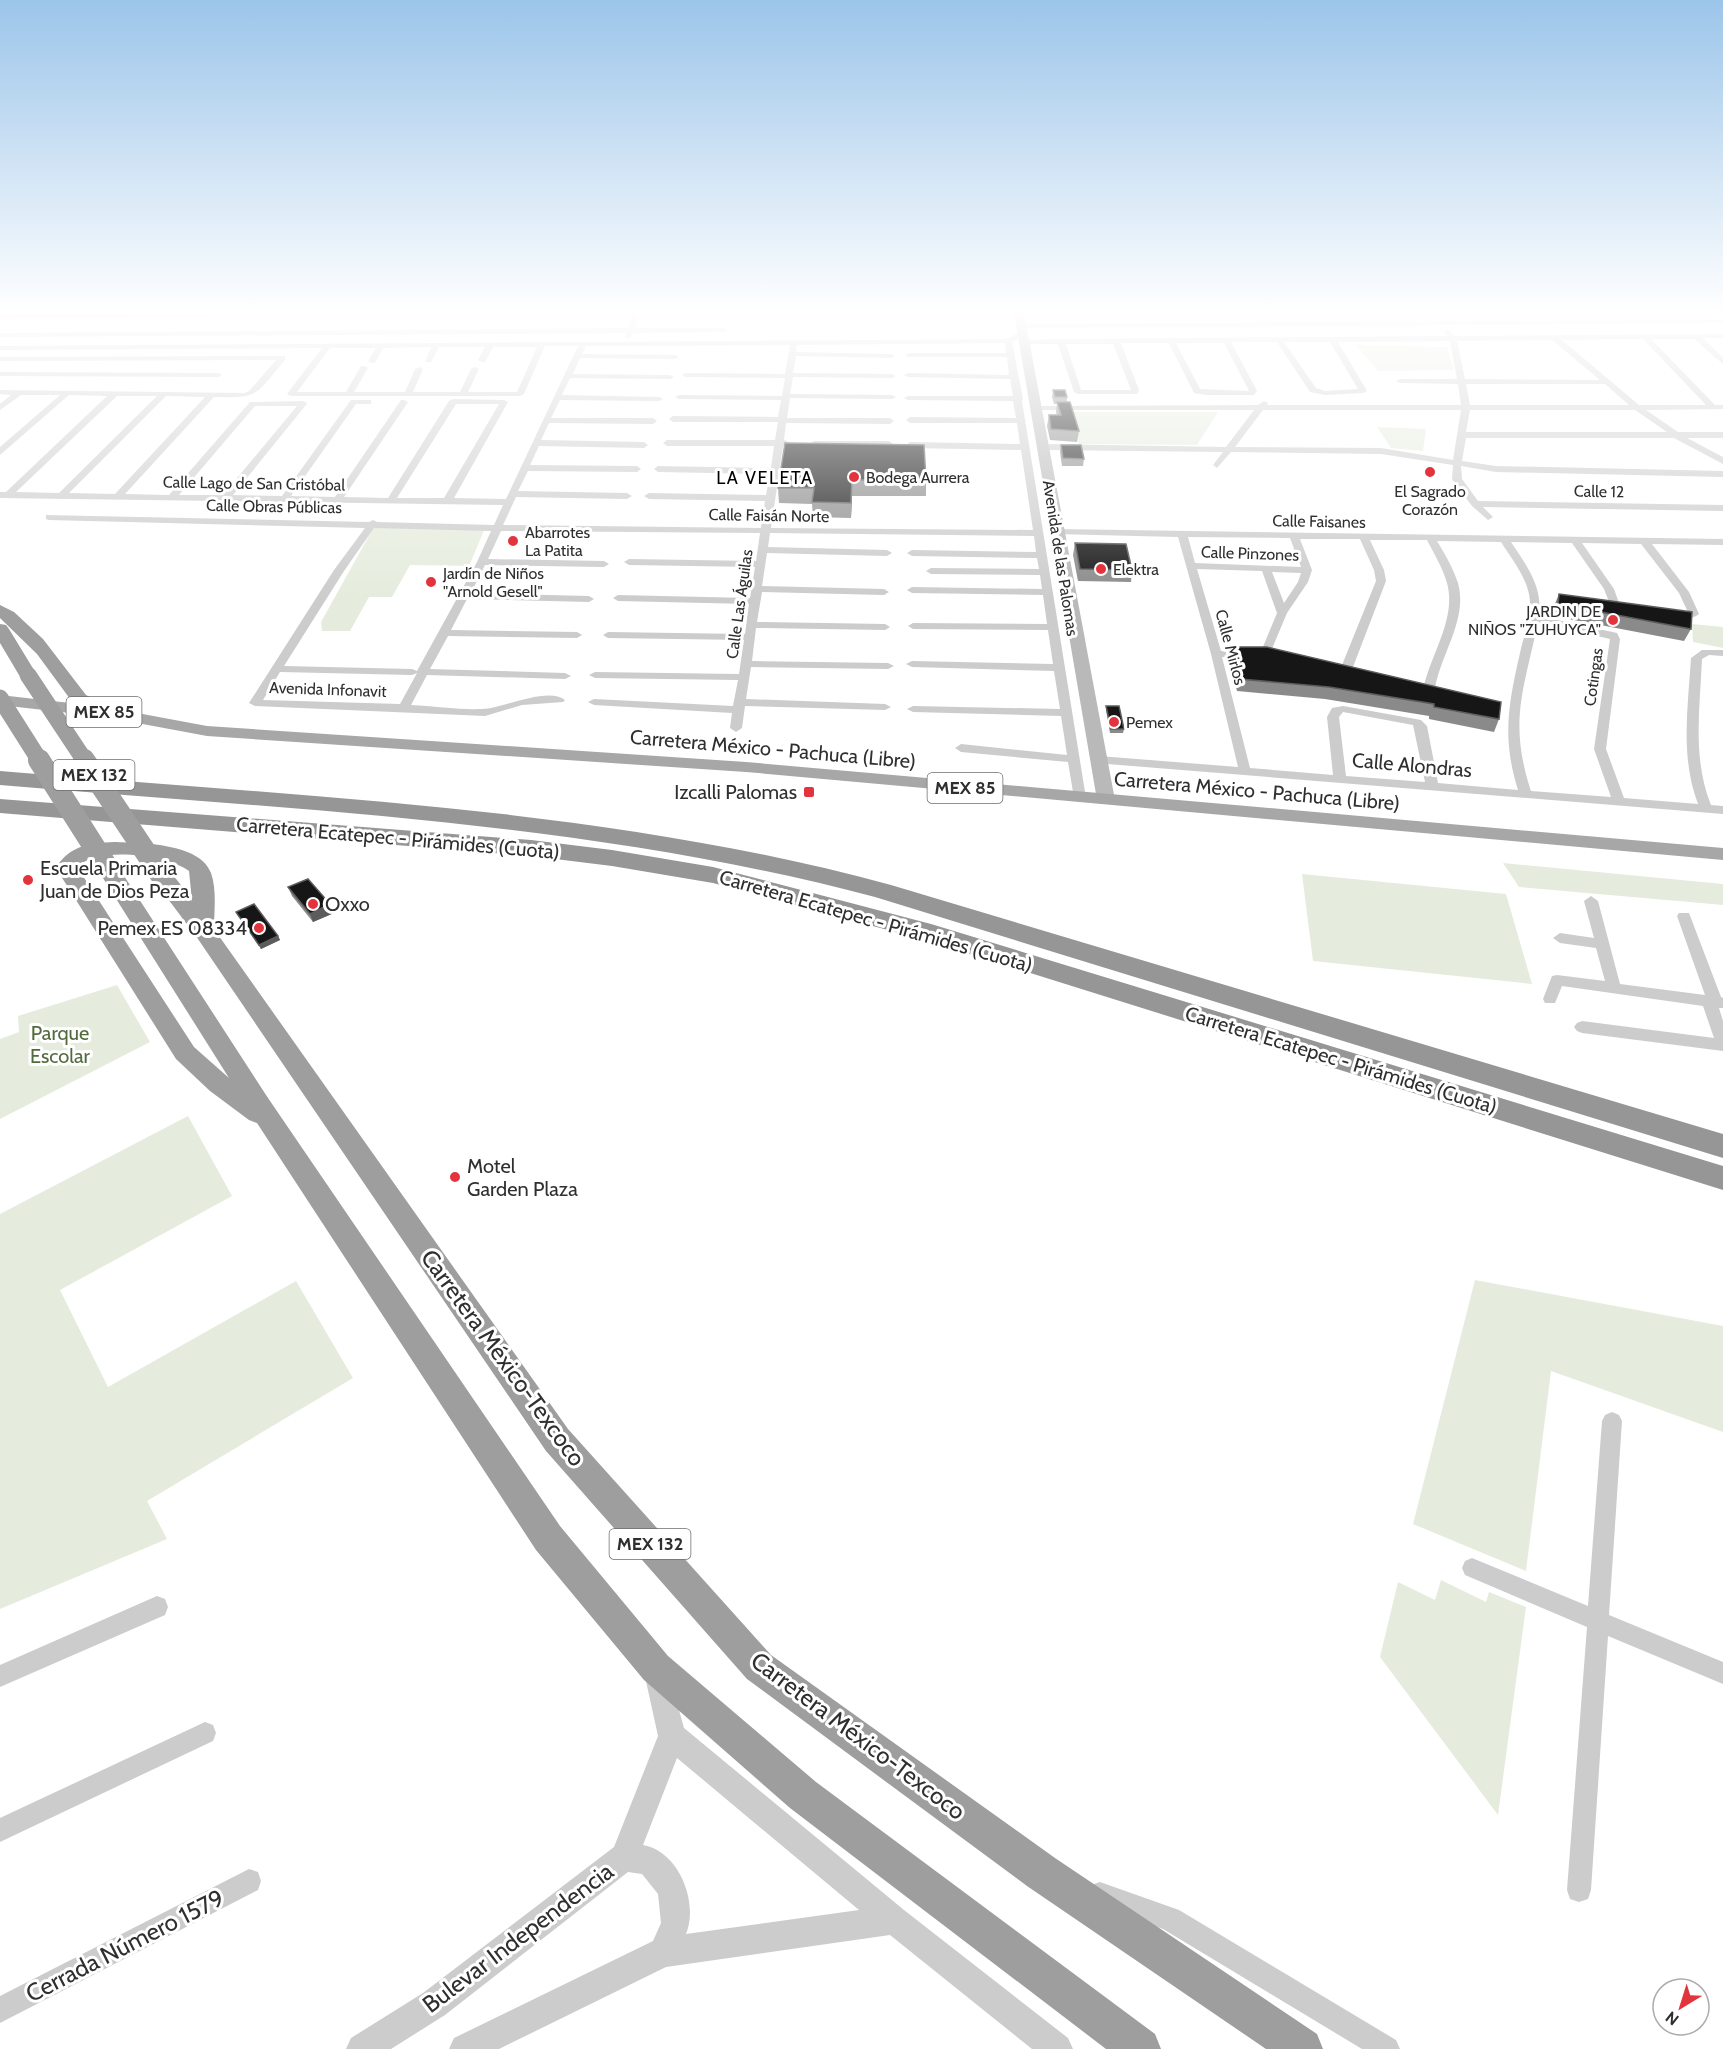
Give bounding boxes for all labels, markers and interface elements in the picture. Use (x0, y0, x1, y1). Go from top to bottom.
marker: El Sagrado Corazón (1423, 465, 1437, 479)
district label: LA VELETA (716, 467, 814, 489)
place label: Bodega Aurrera (866, 468, 970, 487)
marker: Bodega Aurrera (847, 470, 861, 484)
street label: Calle Lago de San Cristóbal (163, 472, 346, 495)
street label: Avenida de las Palomas (1039, 479, 1082, 638)
place label: El Sagrado Corazón (1394, 482, 1466, 519)
street label: Calle 12 (1574, 482, 1624, 501)
street label: Calle Obras Públicas (206, 496, 342, 517)
street label: Calle Faisán Norte (709, 505, 829, 526)
street label: Calle Faisanes (1272, 511, 1366, 532)
place label: Abarrotes La Patita (525, 523, 591, 560)
marker: Abarrotes La Patita (506, 534, 520, 548)
street label: Calle Pinzones (1201, 542, 1300, 565)
street label: Calle Las Águilas (722, 548, 757, 660)
place label: Elektra (1113, 560, 1159, 579)
marker: Elektra (1094, 562, 1108, 576)
place label: Jardín de Niños "Arnold Gesell" (442, 564, 544, 601)
marker: Jardín de Niños "Arnold Gesell" (424, 575, 438, 589)
place label: JARDIN DE NIÑOS "ZUHUYCA" (1468, 602, 1601, 639)
street label: Calle Mirlos (1211, 607, 1250, 687)
marker: JARDIN DE NIÑOS "ZUHUYCA" (1606, 613, 1620, 627)
street label: Cotingas (1580, 647, 1607, 707)
street label: Avenida Infonavit (269, 678, 388, 701)
road number: MEX 85 (66, 697, 142, 727)
place label: Pemex (1126, 713, 1173, 732)
marker: Pemex (1107, 715, 1121, 729)
street label: Carretera México - Pachuca (Libre) (629, 725, 917, 773)
street label: Calle Alondras (1351, 748, 1473, 782)
road number: MEX 132 (54, 760, 134, 790)
street label: Carretera México - Pachuca (Libre) (1113, 767, 1401, 815)
road number: MEX 85 (928, 773, 1002, 803)
place label: Izcalli Palomas (674, 780, 797, 804)
marker: Izcalli Palomas (802, 785, 816, 799)
street label: Carretera Ecatepec - Pirámides (Cuota) (235, 812, 561, 864)
place label: Escuela Primaria Juan de Dios Peza (39, 856, 190, 903)
street label: Carretera Ecatepec - Pirámides (Cuota) (717, 865, 1035, 977)
marker: Escuela Primaria Juan de Dios Peza (21, 873, 35, 887)
place label: Oxxo (325, 892, 370, 916)
marker: Oxxo (306, 897, 320, 911)
place label: Pemex ES 08334 (97, 916, 247, 940)
marker: Pemex ES 08334 (252, 921, 266, 935)
street label: Carretera Ecatepec - Pirámides (Cuota) (1182, 1001, 1500, 1119)
park label: Parque Escolar (30, 1021, 91, 1068)
place label: Motel Garden Plaza (467, 1154, 578, 1201)
marker: Motel Garden Plaza (448, 1170, 462, 1184)
street label: Carretera México-Texcoco (415, 1244, 592, 1472)
road number: MEX 132 (610, 1529, 690, 1559)
street label: Carretera México-Texcoco (745, 1646, 971, 1826)
street label: Bulevar Independencia (417, 1856, 619, 2019)
street label: Cerrada Número 1579 (21, 1883, 229, 2008)
north arrow (1651, 1977, 1711, 2037)
text: N (1662, 2007, 1682, 2029)

